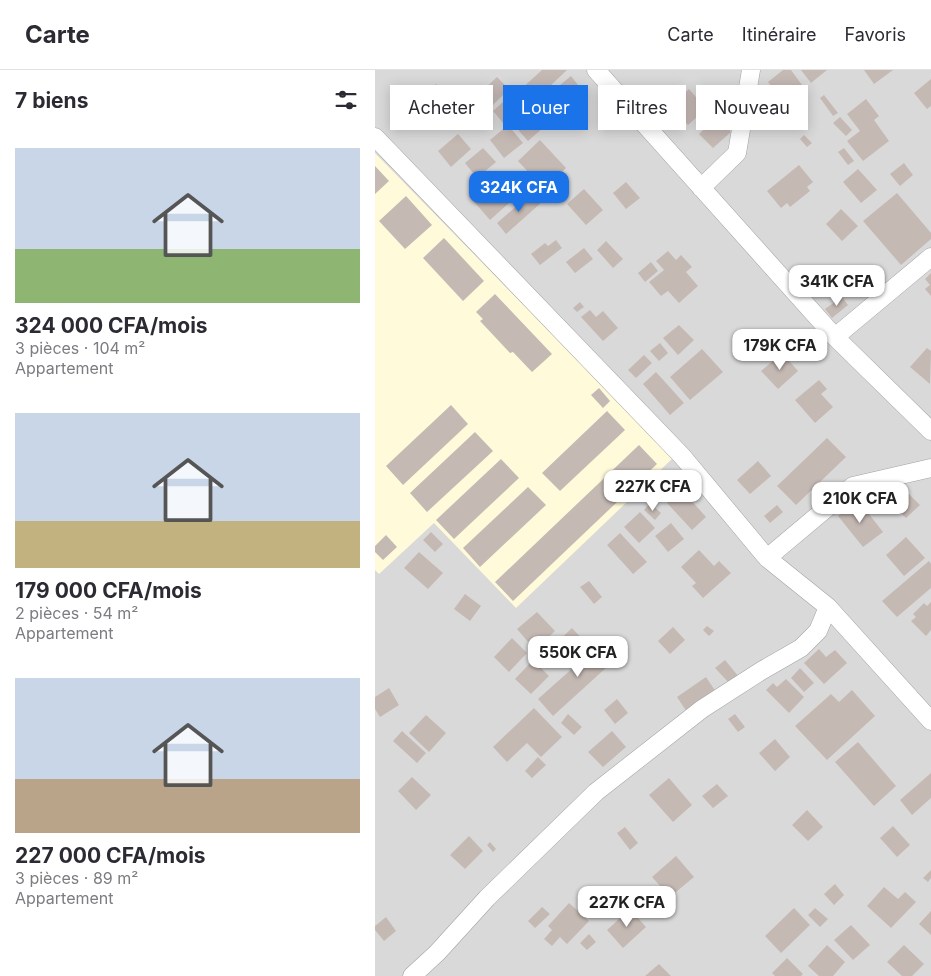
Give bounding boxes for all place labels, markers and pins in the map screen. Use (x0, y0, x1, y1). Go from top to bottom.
pin: 324K CFA (467, 170, 571, 213)
pin: 341K CFA (785, 264, 889, 307)
pin: 179K CFA (728, 328, 832, 371)
pin: 227K CFA (601, 470, 705, 512)
pin: 210K CFA (808, 482, 912, 524)
pin: 550K CFA (526, 636, 630, 678)
pin: 227K CFA (575, 886, 679, 928)

